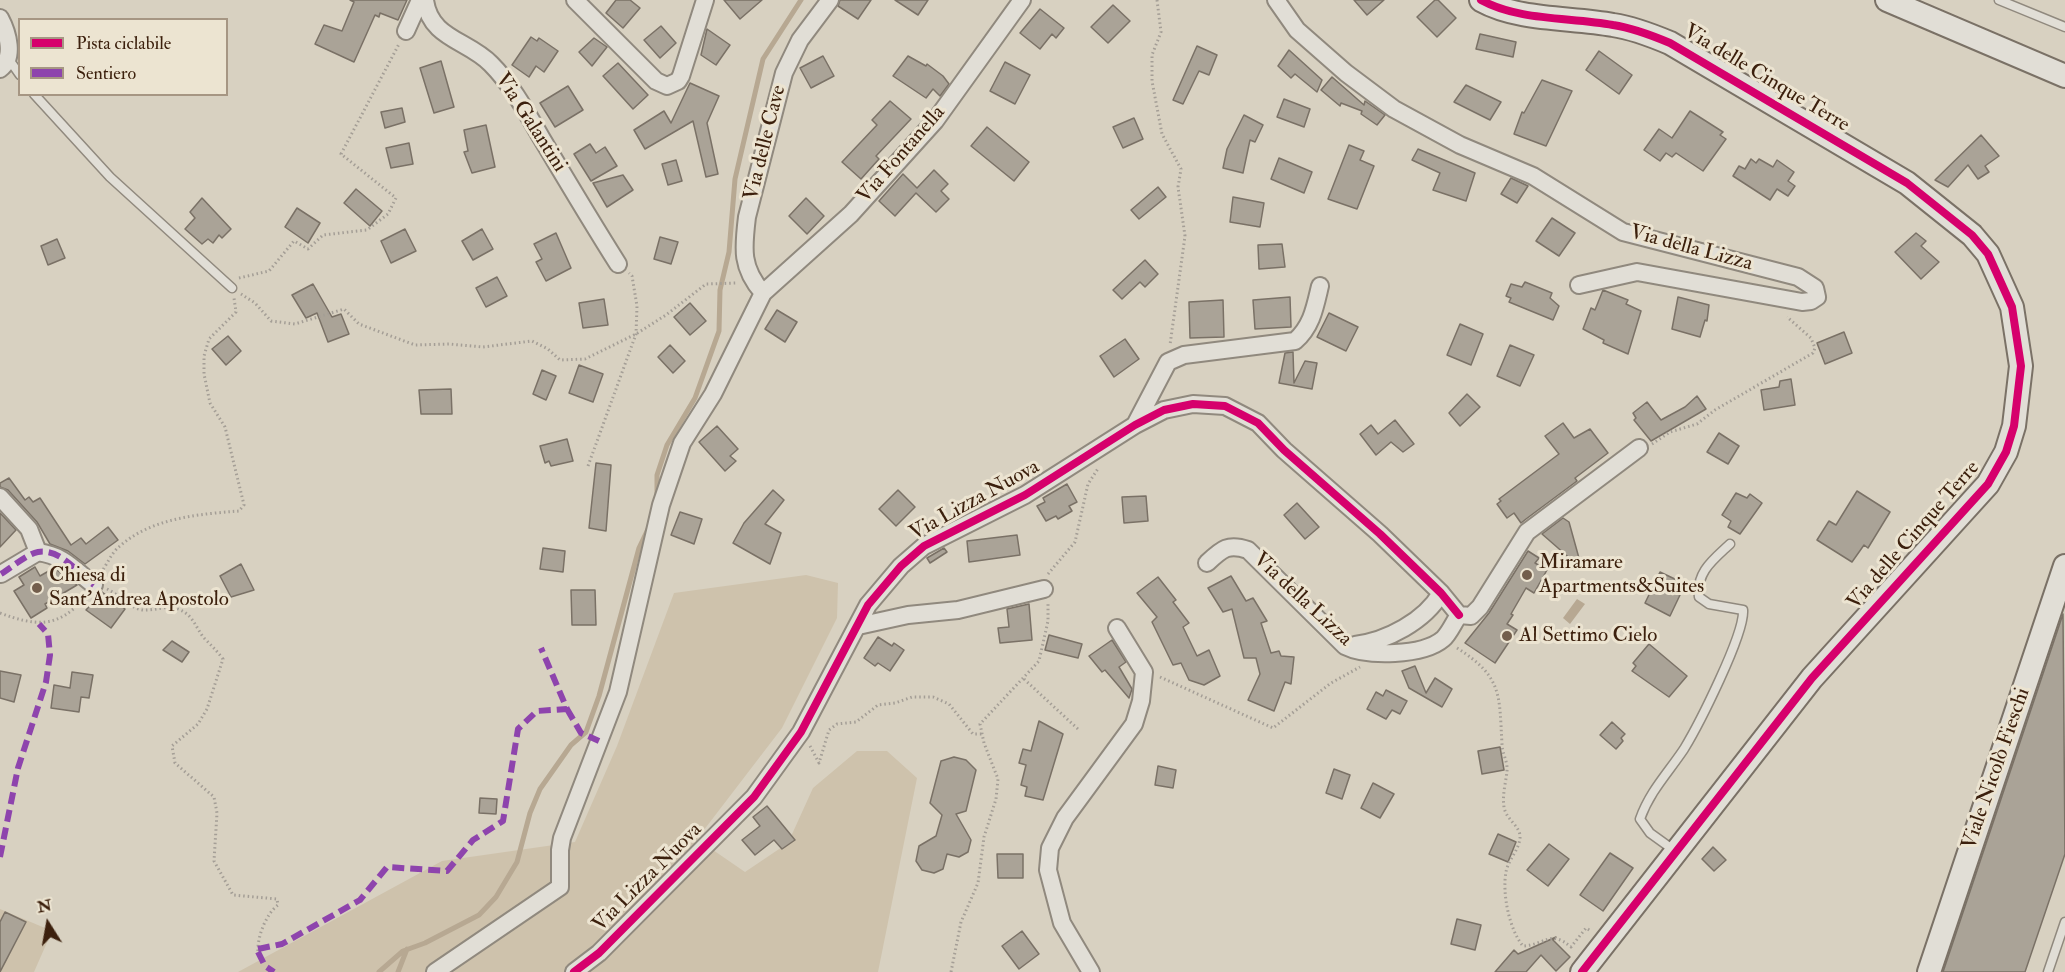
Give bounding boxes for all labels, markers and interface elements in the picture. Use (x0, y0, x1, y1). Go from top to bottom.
legend (18, 18, 228, 96)
street label: Via delle Cinque Terre (1678, 20, 1854, 138)
text: Pista ciclabile (76, 32, 171, 55)
text: Sentiero (76, 62, 136, 85)
street label: Via Galantini (489, 69, 571, 177)
street label: Via delle Cave (740, 83, 792, 203)
street label: Via Fontanella (853, 101, 951, 209)
street label: Via della Lizza (1627, 221, 1755, 277)
street label: Via Lizza Nuova (906, 455, 1044, 547)
street label: Via delle Cinque Terre (1842, 456, 1986, 616)
street label: Via della Lizza (1247, 548, 1357, 652)
place label: Miramare Apartments&Suites (1539, 550, 1704, 600)
place label: Chiesa di Sant'Andrea Apostolo (49, 563, 229, 613)
marker: Miramare Apartments&Suites (1520, 568, 1534, 582)
marker: Chiesa di Sant'Andrea Apostolo (30, 581, 44, 595)
place label: Al Settimo Cielo (1519, 623, 1657, 649)
marker: Al Settimo Cielo (1500, 629, 1514, 643)
street label: Viale Nicolò Fieschi (1958, 685, 2036, 853)
street label: Via Lizza Nuova (588, 818, 708, 938)
north arrow (18, 894, 78, 954)
text: N (36, 895, 53, 918)

